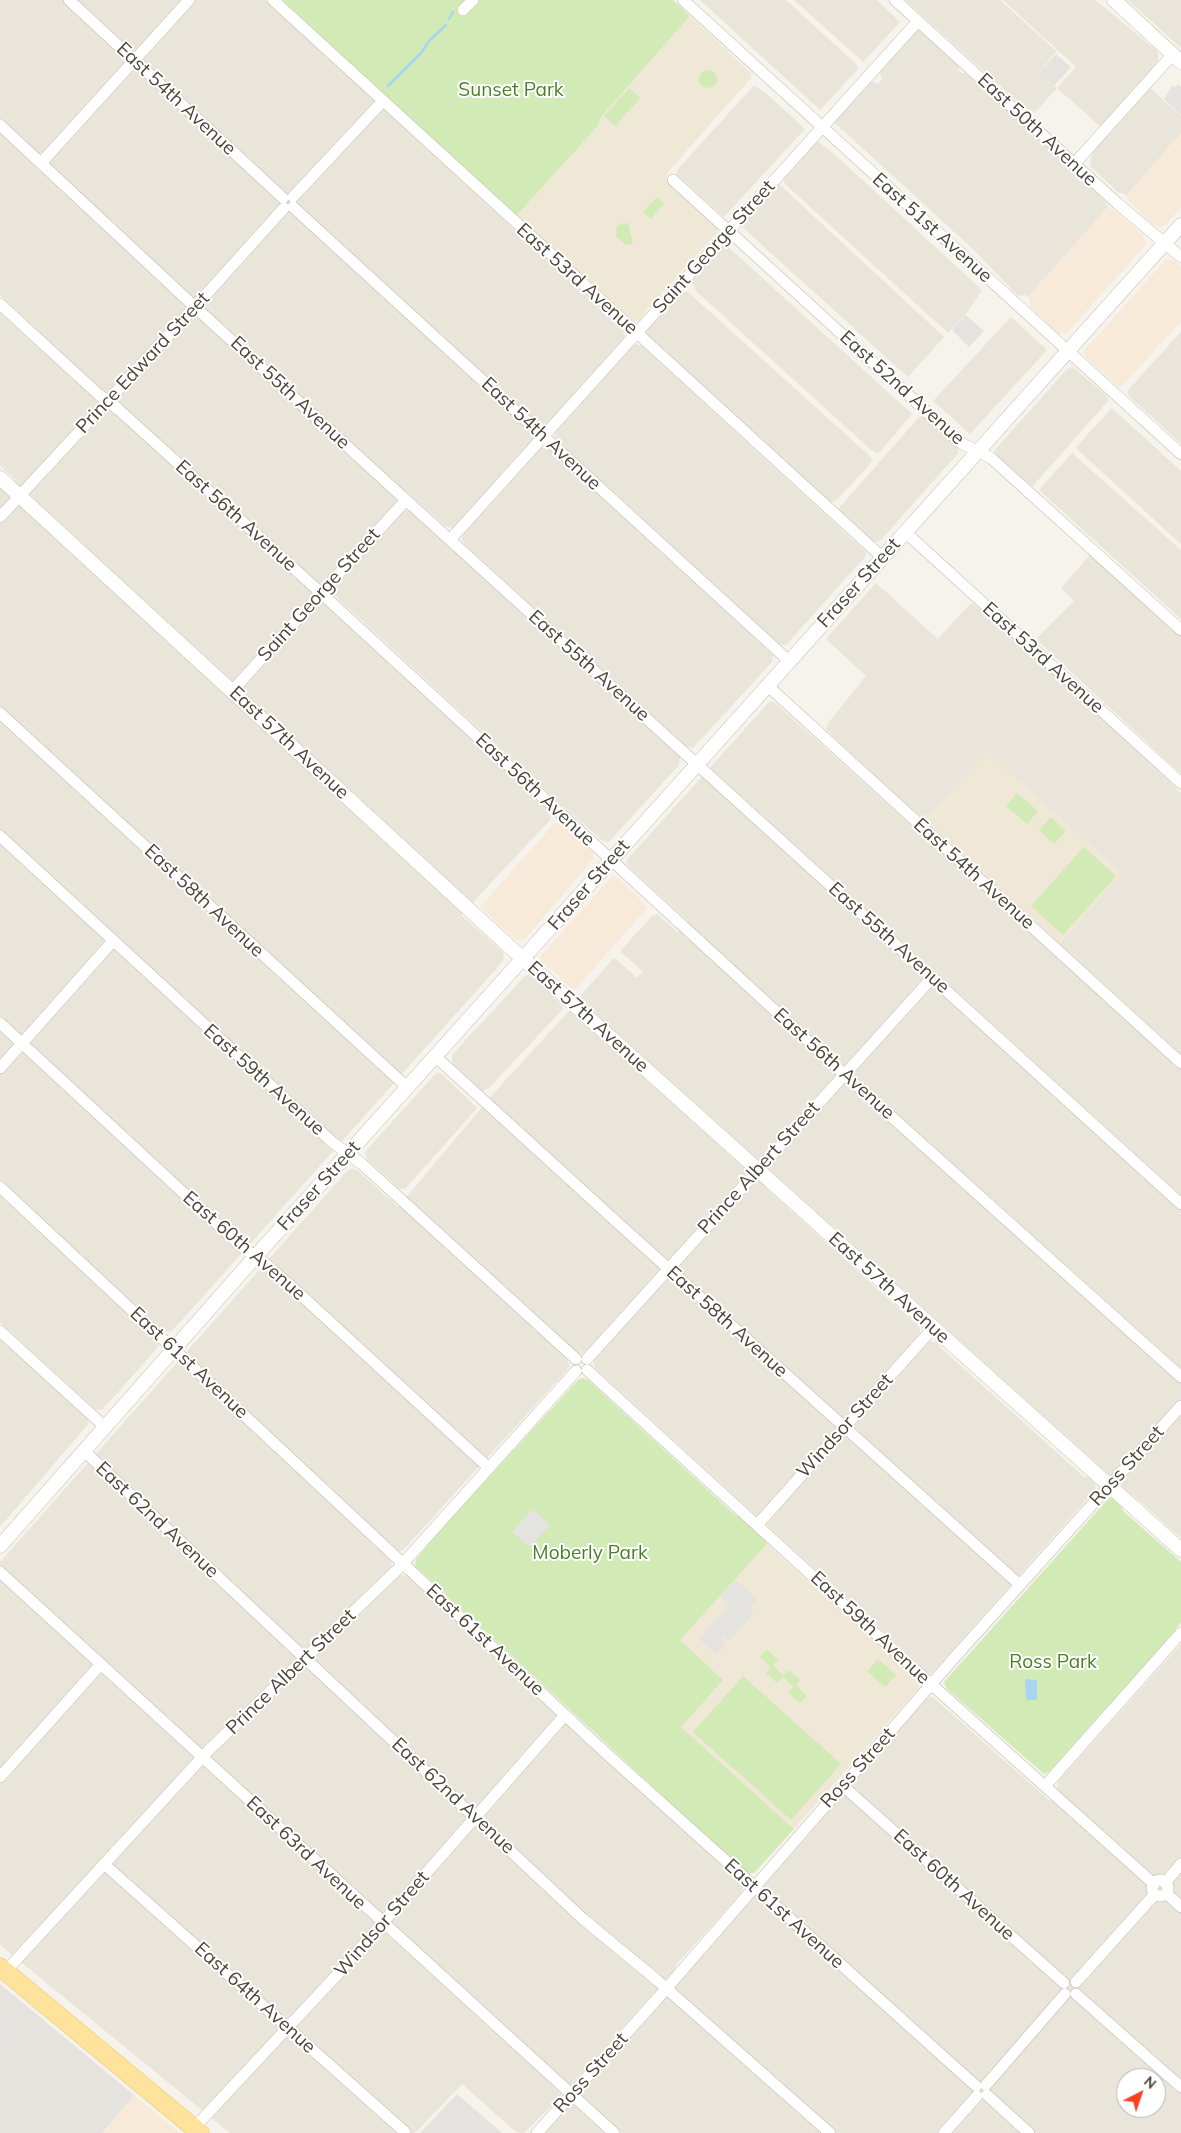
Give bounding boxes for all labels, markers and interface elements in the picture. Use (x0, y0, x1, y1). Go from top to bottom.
street label: East 54th Avenue (112, 38, 240, 160)
street label: East 50th Avenue (973, 69, 1101, 191)
park label: Sunset Park (458, 79, 564, 101)
street label: East 51st Avenue (867, 168, 997, 288)
street label: Saint George Street (648, 176, 780, 318)
street label: East 53rd Avenue (512, 219, 642, 339)
street label: Prince Edward Street (72, 288, 214, 438)
street label: East 52nd Avenue (835, 326, 969, 450)
street label: East 55th Avenue (226, 332, 354, 454)
street label: East 54th Avenue (477, 373, 605, 495)
street label: East 56th Avenue (171, 456, 301, 576)
street label: Saint George Street (253, 524, 385, 666)
street label: Fraser Street (813, 533, 905, 633)
street label: East 53rd Avenue (978, 598, 1108, 718)
street label: East 55th Avenue (524, 606, 654, 726)
street label: East 57th Avenue (225, 682, 353, 804)
street label: East 56th Avenue (471, 729, 599, 851)
street label: East 54th Avenue (909, 814, 1039, 934)
street label: Fraser Street (543, 835, 635, 935)
street label: East 58th Avenue (140, 840, 268, 962)
street label: East 55th Avenue (824, 878, 954, 998)
street label: East 57th Avenue (523, 957, 653, 1077)
street label: East 56th Avenue (769, 1004, 899, 1124)
street label: East 59th Avenue (199, 1020, 329, 1140)
street label: Prince Albert Street (693, 1097, 825, 1239)
street label: Fraser Street (273, 1136, 365, 1236)
street label: East 60th Avenue (178, 1187, 310, 1305)
street label: East 57th Avenue (824, 1228, 954, 1348)
street label: East 58th Avenue (662, 1262, 792, 1382)
street label: East 61st Avenue (125, 1302, 253, 1424)
street label: Windsor Street (792, 1369, 898, 1483)
street label: Ross Street (1085, 1421, 1169, 1511)
street label: East 62nd Avenue (91, 1457, 223, 1583)
park label: Moberly Park (532, 1542, 648, 1564)
street label: East 59th Avenue (806, 1567, 934, 1689)
street label: East 61st Avenue (421, 1579, 549, 1701)
street label: Prince Albert Street (222, 1604, 360, 1740)
park label: Ross Park (1009, 1651, 1097, 1673)
street label: Ross Street (816, 1723, 900, 1813)
street label: East 62nd Avenue (387, 1733, 519, 1859)
street label: East 63rd Avenue (241, 1792, 371, 1914)
street label: East 60th Avenue (889, 1825, 1019, 1945)
street label: East 61st Avenue (719, 1854, 849, 1974)
street label: Windsor Street (330, 1866, 434, 1982)
street label: East 64th Avenue (190, 1938, 320, 2058)
street label: Ross Street (549, 2028, 633, 2118)
north arrow (1116, 2068, 1166, 2118)
text: N (1140, 2072, 1160, 2093)

